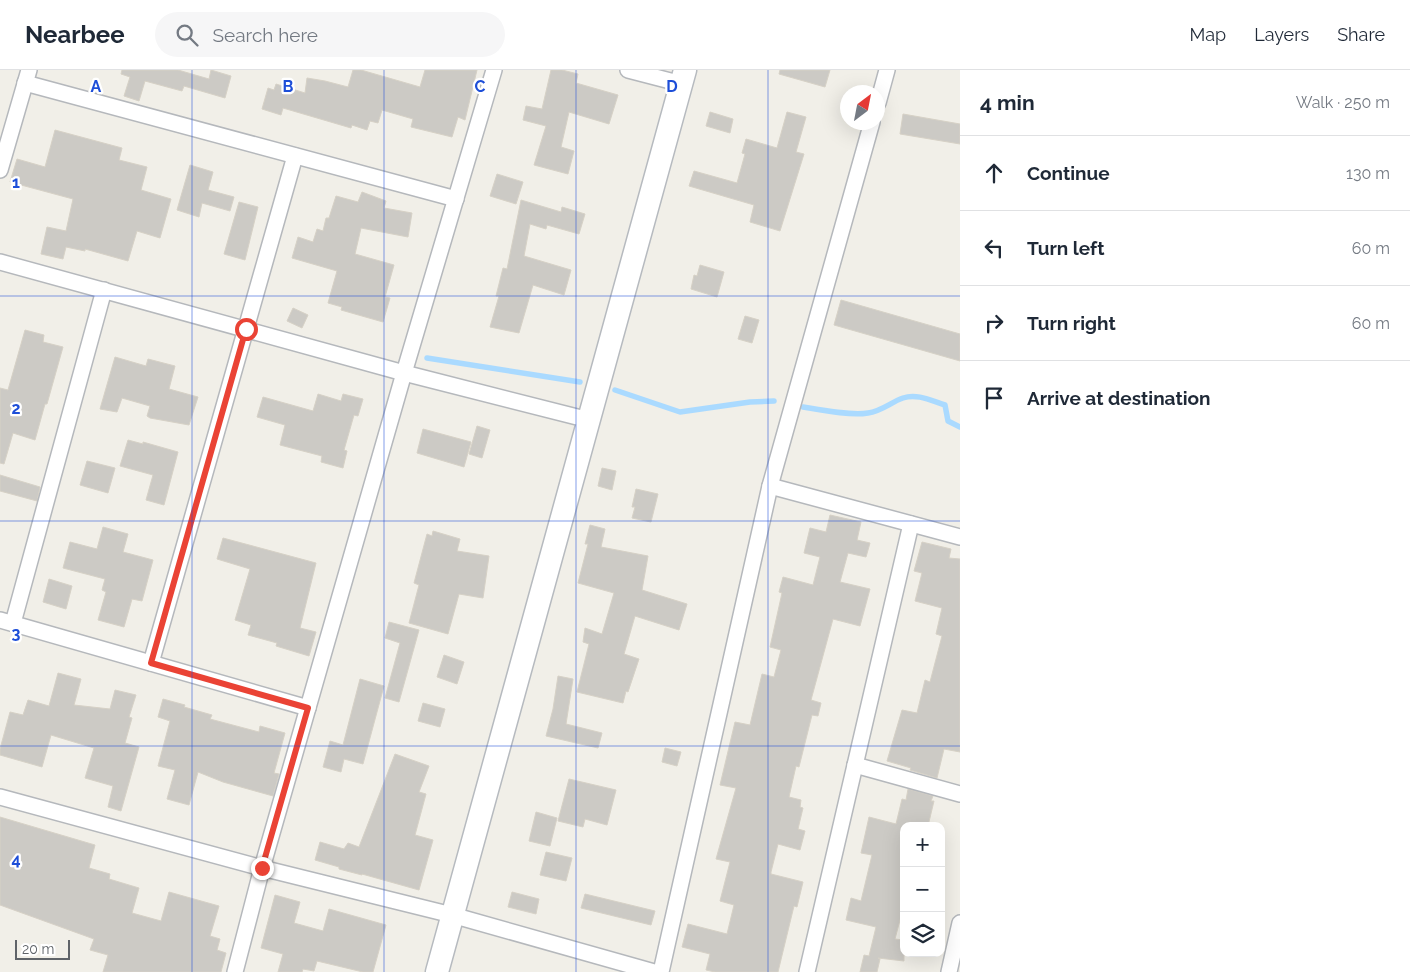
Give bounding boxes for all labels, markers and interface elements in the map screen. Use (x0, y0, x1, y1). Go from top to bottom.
search box (155, 12, 505, 57)
text: Nearbee (25, 20, 125, 49)
icon: search (173, 21, 201, 49)
text: Search here (213, 24, 318, 46)
text: Map (1190, 24, 1226, 45)
text: Layers (1254, 24, 1309, 45)
text: Share (1337, 24, 1385, 45)
text: A (91, 77, 102, 96)
text: B (283, 77, 294, 96)
text: C (475, 77, 486, 96)
text: D (666, 77, 678, 96)
north arrow (840, 85, 885, 130)
text: 4 min (980, 90, 1035, 115)
text: Walk · 250 m (1296, 93, 1390, 112)
icon: ahead (980, 159, 1008, 187)
text: Continue (1027, 162, 1110, 184)
text: 130 m (1346, 164, 1390, 183)
text: 1 (12, 173, 20, 192)
icon: left (980, 234, 1008, 262)
text: Turn left (1027, 237, 1104, 259)
text: 60 m (1352, 239, 1390, 258)
icon: right (980, 309, 1008, 337)
text: Turn right (1027, 312, 1116, 334)
text: 60 m (1352, 314, 1390, 333)
route start (235, 318, 258, 341)
icon: arrive (980, 384, 1008, 412)
text: Arrive at destination (1027, 387, 1211, 409)
text: 2 (11, 399, 21, 418)
text: 3 (12, 624, 21, 643)
map controls (900, 822, 945, 957)
button: + (900, 822, 945, 867)
text: 4 (11, 850, 21, 869)
route end (251, 857, 274, 880)
button: − (900, 867, 945, 912)
button: layers (900, 912, 945, 957)
scale bar (15, 937, 70, 960)
text: 20 m (22, 941, 54, 957)

